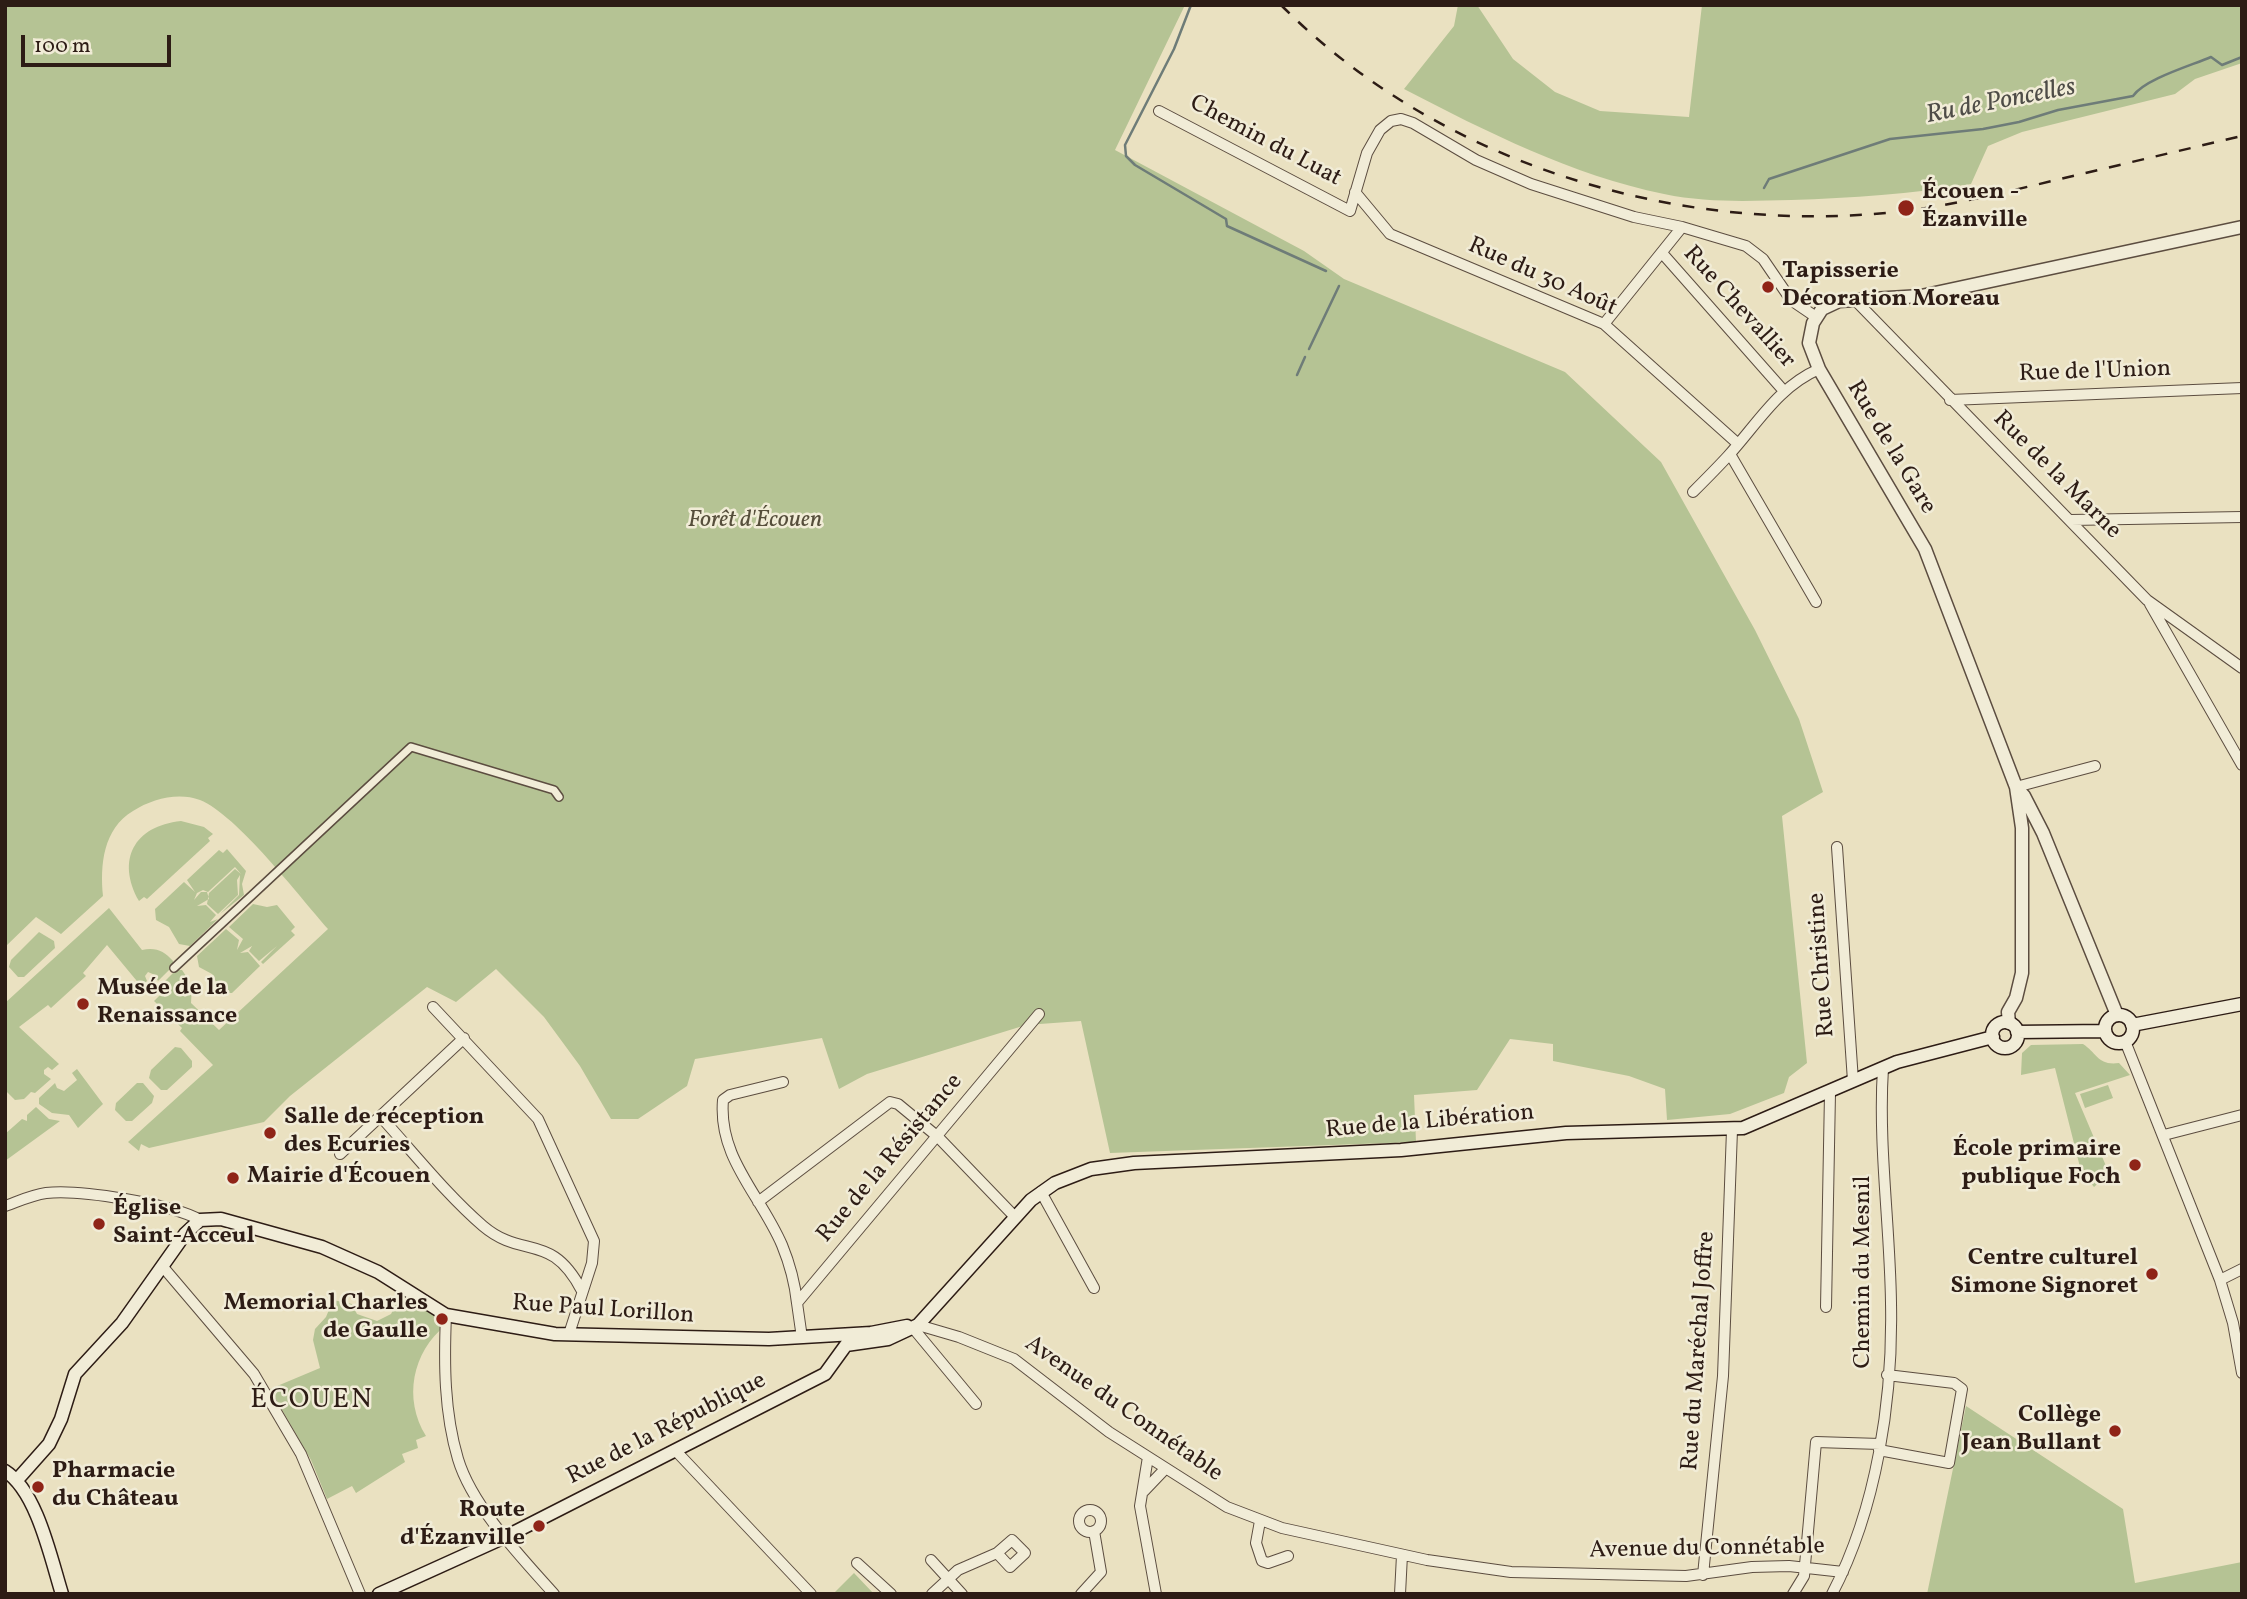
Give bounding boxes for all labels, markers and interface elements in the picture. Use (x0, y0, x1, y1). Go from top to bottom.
scale bar (24, 21, 175, 65)
text: 100 m (34, 32, 91, 61)
water label: Ru de Poncelles (1924, 73, 2078, 133)
street label: Chemin du Luat (1184, 90, 1346, 194)
place label: Écouen - Ézanville (1922, 180, 2027, 236)
marker: Écouen - Ézanville (1896, 198, 1916, 218)
street label: Rue du 30 Août (1463, 232, 1621, 324)
street label: Rue Chevallier (1675, 241, 1801, 375)
place label: Tapisserie Décoration Moreau (1782, 259, 2000, 315)
marker: Tapisserie Décoration Moreau (1760, 279, 1776, 295)
street label: Rue de l'Union (2018, 356, 2172, 390)
street label: Rue de la Gare (1839, 376, 1941, 520)
street label: Rue de la Marne (1986, 406, 2126, 546)
park label: Forêt d'Écouen (688, 508, 822, 536)
street label: Rue Christine (1804, 892, 1842, 1038)
place label: Musée de la Renaissance (97, 976, 237, 1032)
marker: Musée de la Renaissance (75, 996, 91, 1012)
street label: Rue de la Résistance (812, 1069, 970, 1249)
street label: Rue de la Libération (1324, 1100, 1536, 1146)
place label: Salle de réception des Ecuries (284, 1105, 484, 1161)
marker: Salle de réception des Ecuries (262, 1125, 278, 1141)
place label: École primaire publique Foch (1953, 1137, 2121, 1193)
marker: École primaire publique Foch (2127, 1157, 2143, 1173)
place label: Mairie d'Écouen (247, 1164, 431, 1192)
marker: Mairie d'Écouen (225, 1170, 241, 1186)
street label: Chemin du Mesnil (1851, 1175, 1879, 1369)
place label: Église Saint-Acceul (113, 1196, 255, 1252)
marker: Église Saint-Acceul (91, 1216, 107, 1232)
street label: Rue du Maréchal Joffre (1677, 1230, 1723, 1472)
place label: Centre culturel Simone Signoret (1950, 1246, 2138, 1302)
marker: Centre culturel Simone Signoret (2144, 1266, 2160, 1282)
street label: Rue Paul Lorillon (511, 1290, 695, 1332)
place label: Memorial Charles de Gaulle (224, 1291, 428, 1347)
marker: Memorial Charles de Gaulle (434, 1311, 450, 1327)
street label: Avenue du Connétable (1018, 1331, 1228, 1489)
street label: Rue de la République (563, 1367, 771, 1493)
district label: ÉCOUEN (251, 1385, 373, 1419)
place label: Collège Jean Bullant (1962, 1403, 2101, 1459)
marker: Collège Jean Bullant (2107, 1423, 2123, 1439)
place label: Pharmacie du Château (52, 1459, 179, 1515)
marker: Pharmacie du Château (30, 1479, 46, 1495)
place label: Route d'Ézanville (400, 1498, 525, 1554)
marker: Route d'Ézanville (531, 1518, 547, 1534)
street label: Avenue du Connétable (1589, 1534, 1825, 1566)

